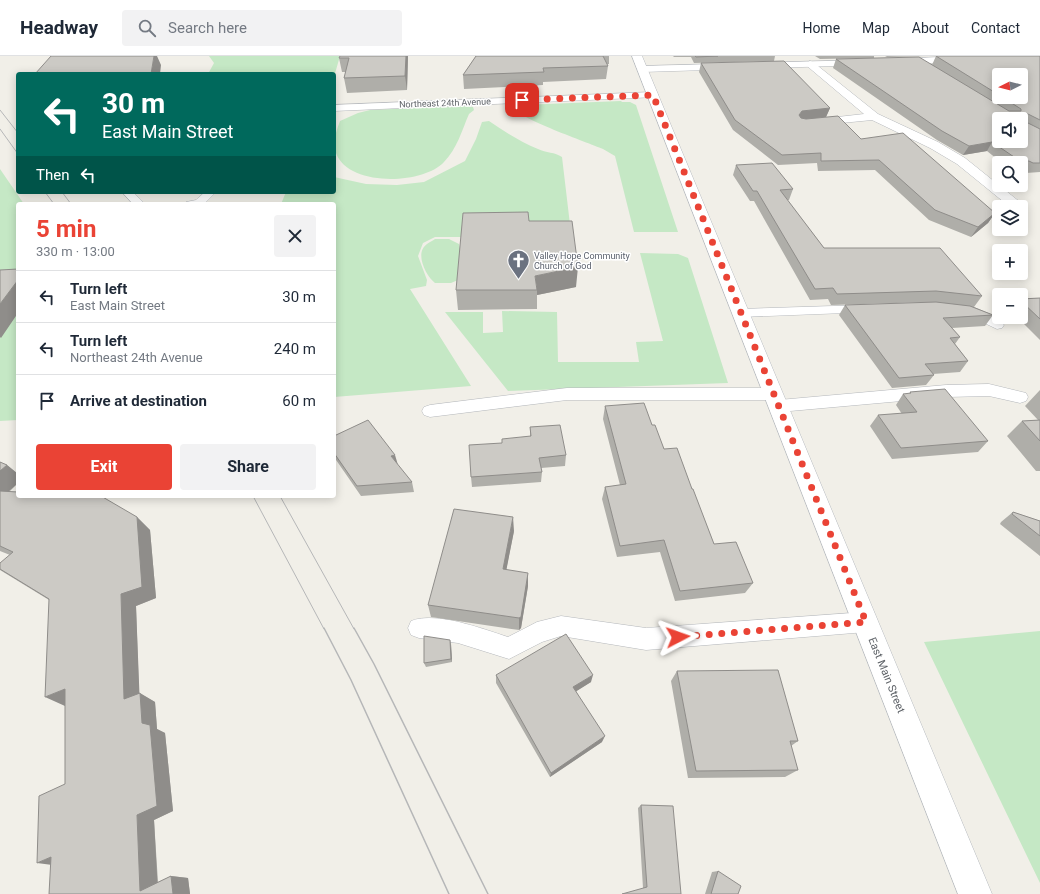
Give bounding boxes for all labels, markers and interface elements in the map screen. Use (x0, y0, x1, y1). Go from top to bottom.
search box (122, 10, 402, 46)
text: Headway (20, 16, 98, 39)
icon: search (136, 17, 158, 39)
text: Search here (168, 19, 247, 37)
text: Home (802, 20, 840, 36)
text: Map (862, 20, 890, 36)
text: About (912, 20, 949, 36)
text: Contact (971, 20, 1020, 36)
north arrow (992, 68, 1028, 104)
map controls (992, 68, 1028, 324)
pin (505, 83, 539, 117)
text: 30 m (102, 87, 165, 120)
icon: left (36, 88, 88, 140)
icon: arrive (511, 89, 533, 111)
street label: Northeast 24th Avenue (399, 96, 491, 110)
button: sound (992, 112, 1028, 148)
text: East Main Street (102, 121, 233, 142)
button: search (992, 156, 1028, 192)
icon: left (77, 164, 99, 186)
text: Then (36, 166, 69, 184)
button: layers (992, 200, 1028, 236)
text: 5 min (36, 215, 96, 243)
button: close (274, 215, 316, 257)
text: 330 m · 13:00 (36, 244, 115, 259)
button: + (992, 244, 1028, 280)
church icon: Valley Hope Community Church of God (505, 248, 531, 281)
place label: Valley Hope Community Church of God (534, 251, 630, 271)
text: Turn left (70, 280, 127, 298)
icon: left (36, 286, 58, 308)
text: 30 m (282, 288, 316, 306)
button: − (992, 288, 1028, 324)
text: East Main Street (70, 298, 165, 313)
text: Turn left (70, 332, 127, 350)
icon: left (36, 338, 58, 360)
text: 240 m (274, 340, 316, 358)
text: Northeast 24th Avenue (70, 350, 203, 365)
icon: arrive (36, 390, 58, 412)
text: Arrive at destination (70, 392, 207, 410)
text: 60 m (282, 392, 316, 410)
button: Exit (36, 444, 172, 490)
button: Share (180, 444, 316, 490)
position arrow (657, 616, 699, 658)
street label: East Main Street (865, 636, 908, 715)

